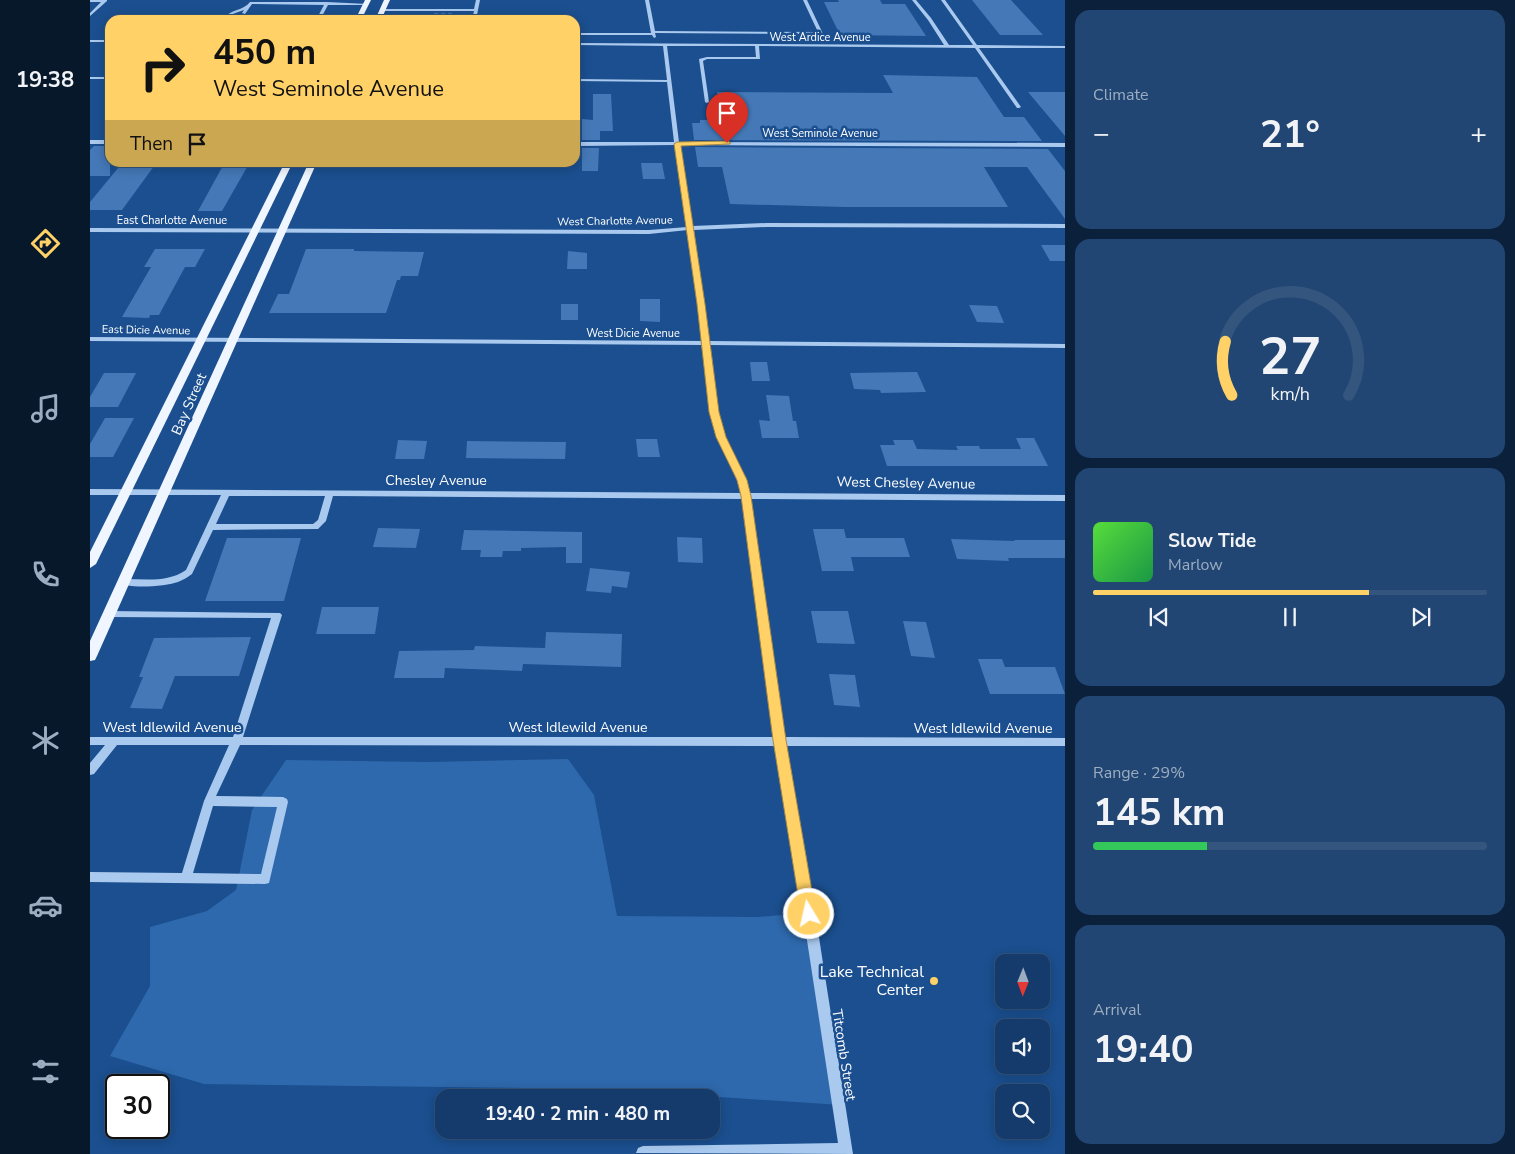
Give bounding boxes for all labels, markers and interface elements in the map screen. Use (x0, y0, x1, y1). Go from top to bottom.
text: 450 m (213, 29, 316, 76)
street label: West Ardice Avenue (769, 30, 871, 45)
icon: right (130, 35, 195, 100)
text: 19:38 (16, 65, 74, 95)
text: West Seminole Avenue (213, 74, 444, 104)
text: Climate (1093, 84, 1148, 106)
pin (706, 92, 748, 143)
icon: arrive (713, 99, 741, 127)
text: 21° (1260, 109, 1320, 160)
text: − (1093, 115, 1110, 153)
text: + (1470, 115, 1487, 153)
street label: West Seminole Avenue (762, 126, 878, 141)
icon: arrive (183, 130, 211, 158)
text: Then (130, 131, 173, 157)
street label: West Charlotte Avenue (557, 212, 673, 230)
street label: East Charlotte Avenue (117, 213, 227, 228)
icon: directions (28, 226, 63, 261)
text: 27 (1259, 321, 1321, 392)
street label: East Dicie Avenue (102, 322, 191, 338)
street label: West Dicie Avenue (586, 326, 680, 341)
street label: Bay Street (167, 370, 211, 438)
text: km/h (1270, 382, 1310, 406)
icon: music (28, 391, 63, 426)
street label: Chesley Avenue (385, 471, 487, 490)
street label: West Chesley Avenue (837, 472, 975, 494)
text: Slow Tide (1168, 528, 1256, 554)
text: Marlow (1168, 554, 1223, 576)
icon: phone (28, 557, 63, 592)
icon: previous (1145, 603, 1173, 631)
icon: pause (1276, 603, 1304, 631)
icon: next (1407, 603, 1435, 631)
street label: West Idlewild Avenue (103, 718, 241, 737)
street label: West Idlewild Avenue (509, 718, 647, 737)
street label: West Idlewild Avenue (914, 719, 1052, 738)
icon: climate (28, 723, 63, 758)
text: Range · 29% (1093, 762, 1185, 784)
text: 145 km (1093, 787, 1225, 838)
position arrow (782, 887, 834, 939)
icon: car (28, 888, 63, 923)
north arrow (995, 954, 1050, 1009)
map controls (995, 954, 1050, 1139)
place label: Lake Technical Center (820, 961, 924, 1001)
marker: Lake Technical Center (928, 975, 940, 987)
text: Arrival (1093, 999, 1141, 1021)
street label: Titcomb Street (827, 1008, 861, 1102)
button: sound (995, 1019, 1050, 1074)
text: 19:40 (1093, 1024, 1194, 1075)
icon: filters (28, 1054, 63, 1089)
speed limit sign: 30 (105, 1074, 170, 1139)
button: search (995, 1084, 1050, 1139)
text: 19:40 · 2 min · 480 m (485, 1101, 670, 1127)

